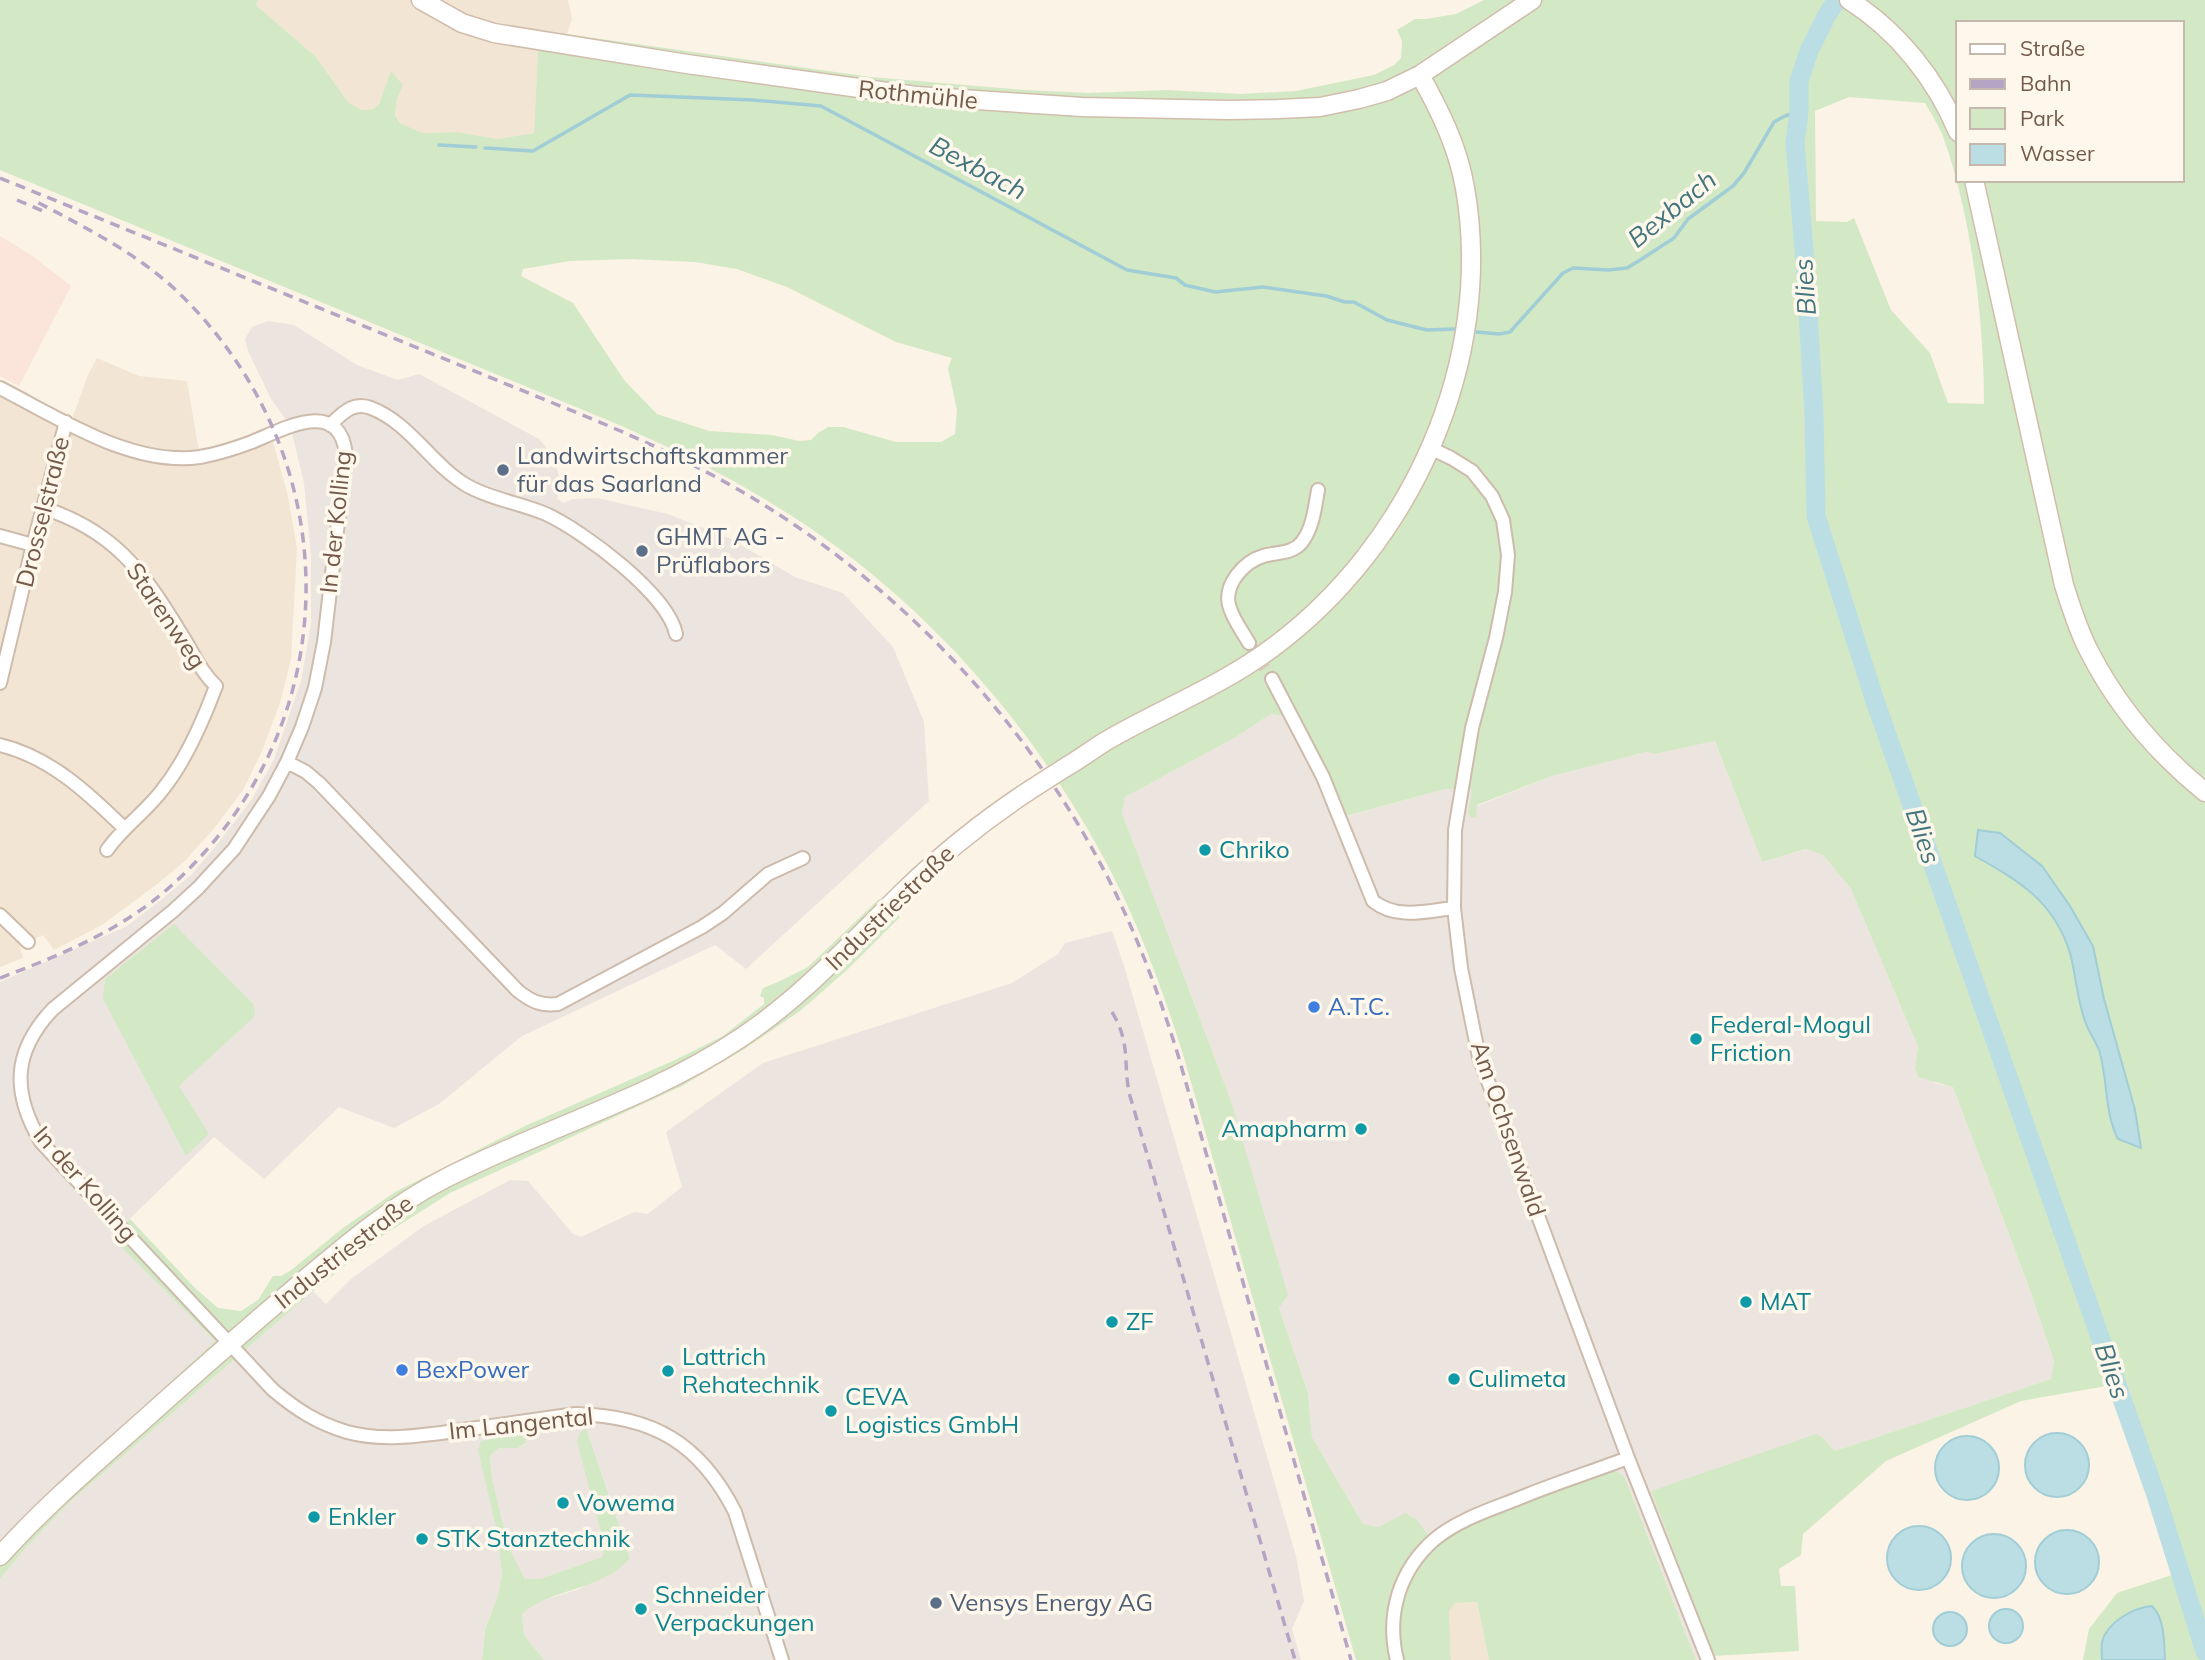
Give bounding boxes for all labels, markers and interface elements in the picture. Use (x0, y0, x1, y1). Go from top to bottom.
legend (1956, 21, 2184, 182)
text: Straße (2020, 35, 2085, 61)
text: Bahn (2020, 70, 2072, 96)
street label: Rothmühle (857, 73, 979, 115)
text: Park (2020, 105, 2064, 131)
water label: Bexbach (924, 128, 1032, 207)
text: Wasser (2020, 140, 2095, 166)
water label: Bexbach (1621, 163, 1723, 254)
water label: Blies (1786, 257, 1823, 317)
street label: Drosselstraße (9, 433, 75, 590)
place label: Landwirtschaftskammer für das Saarland (517, 440, 788, 498)
street label: In der Kolling (313, 449, 357, 595)
marker: Landwirtschaftskammer für das Saarland (495, 462, 511, 478)
place label: GHMT AG - Prüflabors (656, 521, 785, 579)
marker: GHMT AG - Prüflabors (634, 543, 650, 559)
street label: Starenweg (120, 557, 213, 674)
water label: Blies (1899, 803, 1948, 868)
place label: Chriko (1219, 834, 1290, 864)
street label: Industriestraße (819, 838, 960, 976)
marker: Chriko (1197, 842, 1213, 858)
place label: A.T.C. (1328, 991, 1390, 1021)
marker: A.T.C. (1306, 999, 1322, 1015)
place label: Federal-Mogul Friction (1710, 1009, 1871, 1067)
marker: Federal-Mogul Friction (1688, 1031, 1704, 1047)
street label: Am Ochsenwald (1465, 1037, 1553, 1220)
place label: Amapharm (1221, 1113, 1347, 1143)
street label: In der Kolling (27, 1119, 144, 1247)
marker: Amapharm (1353, 1121, 1369, 1137)
street label: Industriestraße (268, 1188, 419, 1315)
place label: MAT (1760, 1286, 1811, 1316)
marker: MAT (1738, 1294, 1754, 1310)
place label: ZF (1126, 1306, 1154, 1336)
marker: ZF (1104, 1314, 1120, 1330)
water label: Blies (2088, 1338, 2137, 1403)
place label: Lattrich Rehatechnik (682, 1341, 820, 1399)
place label: BexPower (416, 1354, 529, 1384)
marker: BexPower (394, 1362, 410, 1378)
marker: Lattrich Rehatechnik (660, 1363, 676, 1379)
place label: Culimeta (1468, 1363, 1566, 1393)
marker: Culimeta (1446, 1371, 1462, 1387)
place label: CEVA Logistics GmbH (845, 1381, 1019, 1439)
street label: Im Langental (447, 1400, 595, 1446)
marker: CEVA Logistics GmbH (823, 1403, 839, 1419)
place label: Vowema (577, 1487, 675, 1517)
marker: Vowema (555, 1495, 571, 1511)
place label: Enkler (328, 1501, 396, 1531)
marker: Enkler (306, 1509, 322, 1525)
place label: STK Stanztechnik (436, 1523, 631, 1553)
marker: STK Stanztechnik (414, 1531, 430, 1547)
place label: Schneider Verpackungen (655, 1579, 815, 1637)
place label: Vensys Energy AG (950, 1587, 1153, 1617)
marker: Vensys Energy AG (928, 1595, 944, 1611)
marker: Schneider Verpackungen (633, 1601, 649, 1617)

